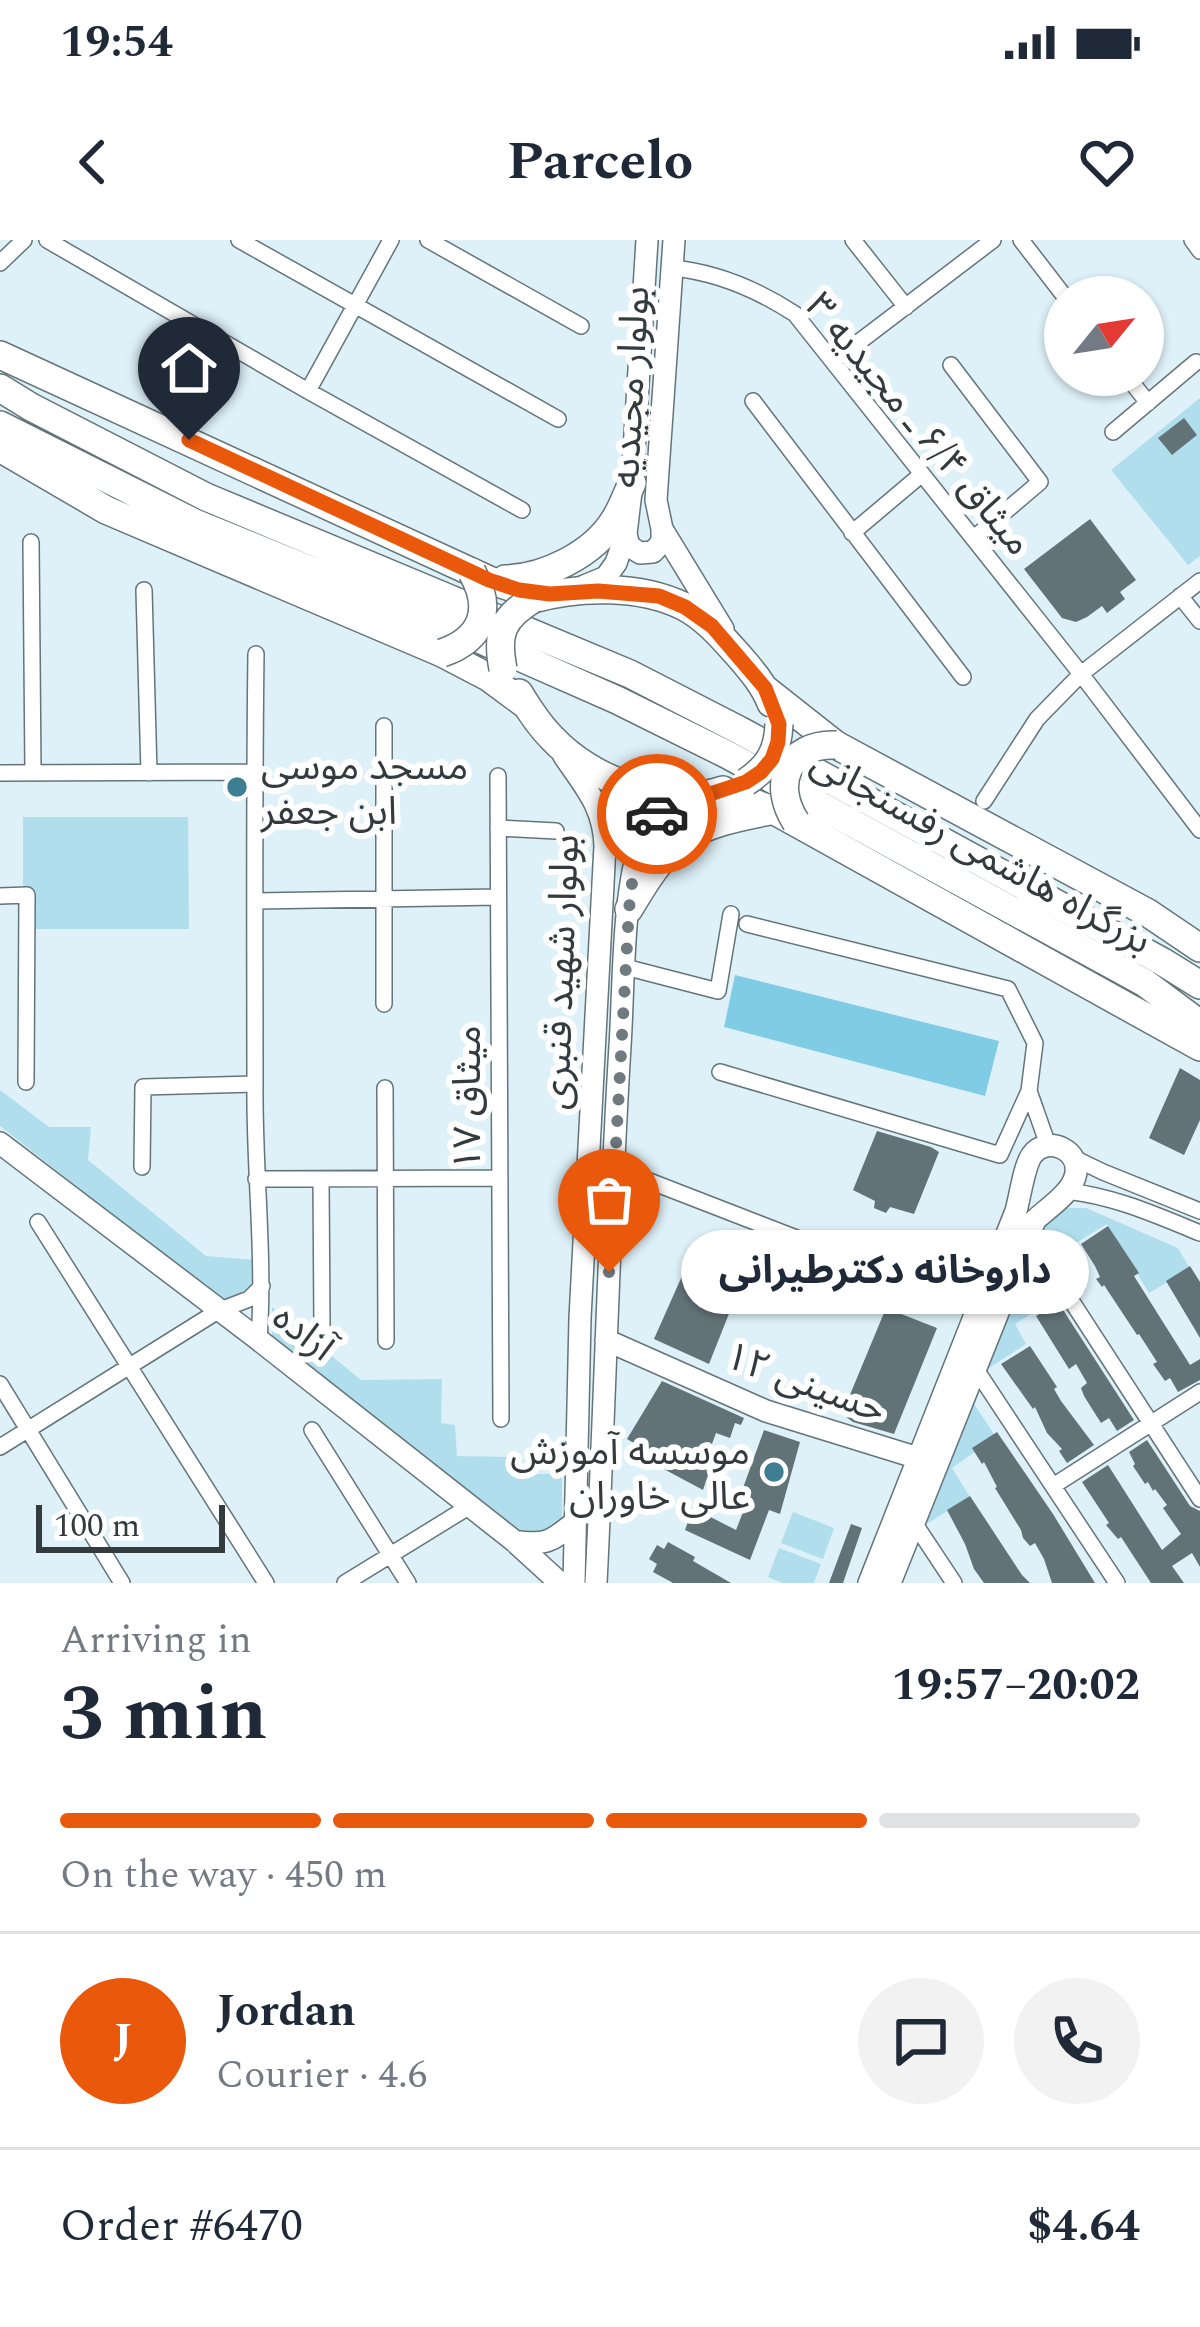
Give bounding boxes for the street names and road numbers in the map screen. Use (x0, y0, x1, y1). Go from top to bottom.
street label: میثاق ۶/۴ ـ مجیدیه ۳ (790, 280, 1046, 569)
street label: بولوار مجیدیه (597, 285, 666, 490)
street label: بزرگراه هاشمی رفسنجانی (799, 734, 1162, 971)
street label: بولوار شهید قنبری (527, 833, 596, 1111)
street label: میثاق ۱۷ (439, 1025, 498, 1171)
street label: آزاده (259, 1289, 349, 1378)
street label: حسینی ۱۲ (717, 1327, 894, 1440)

